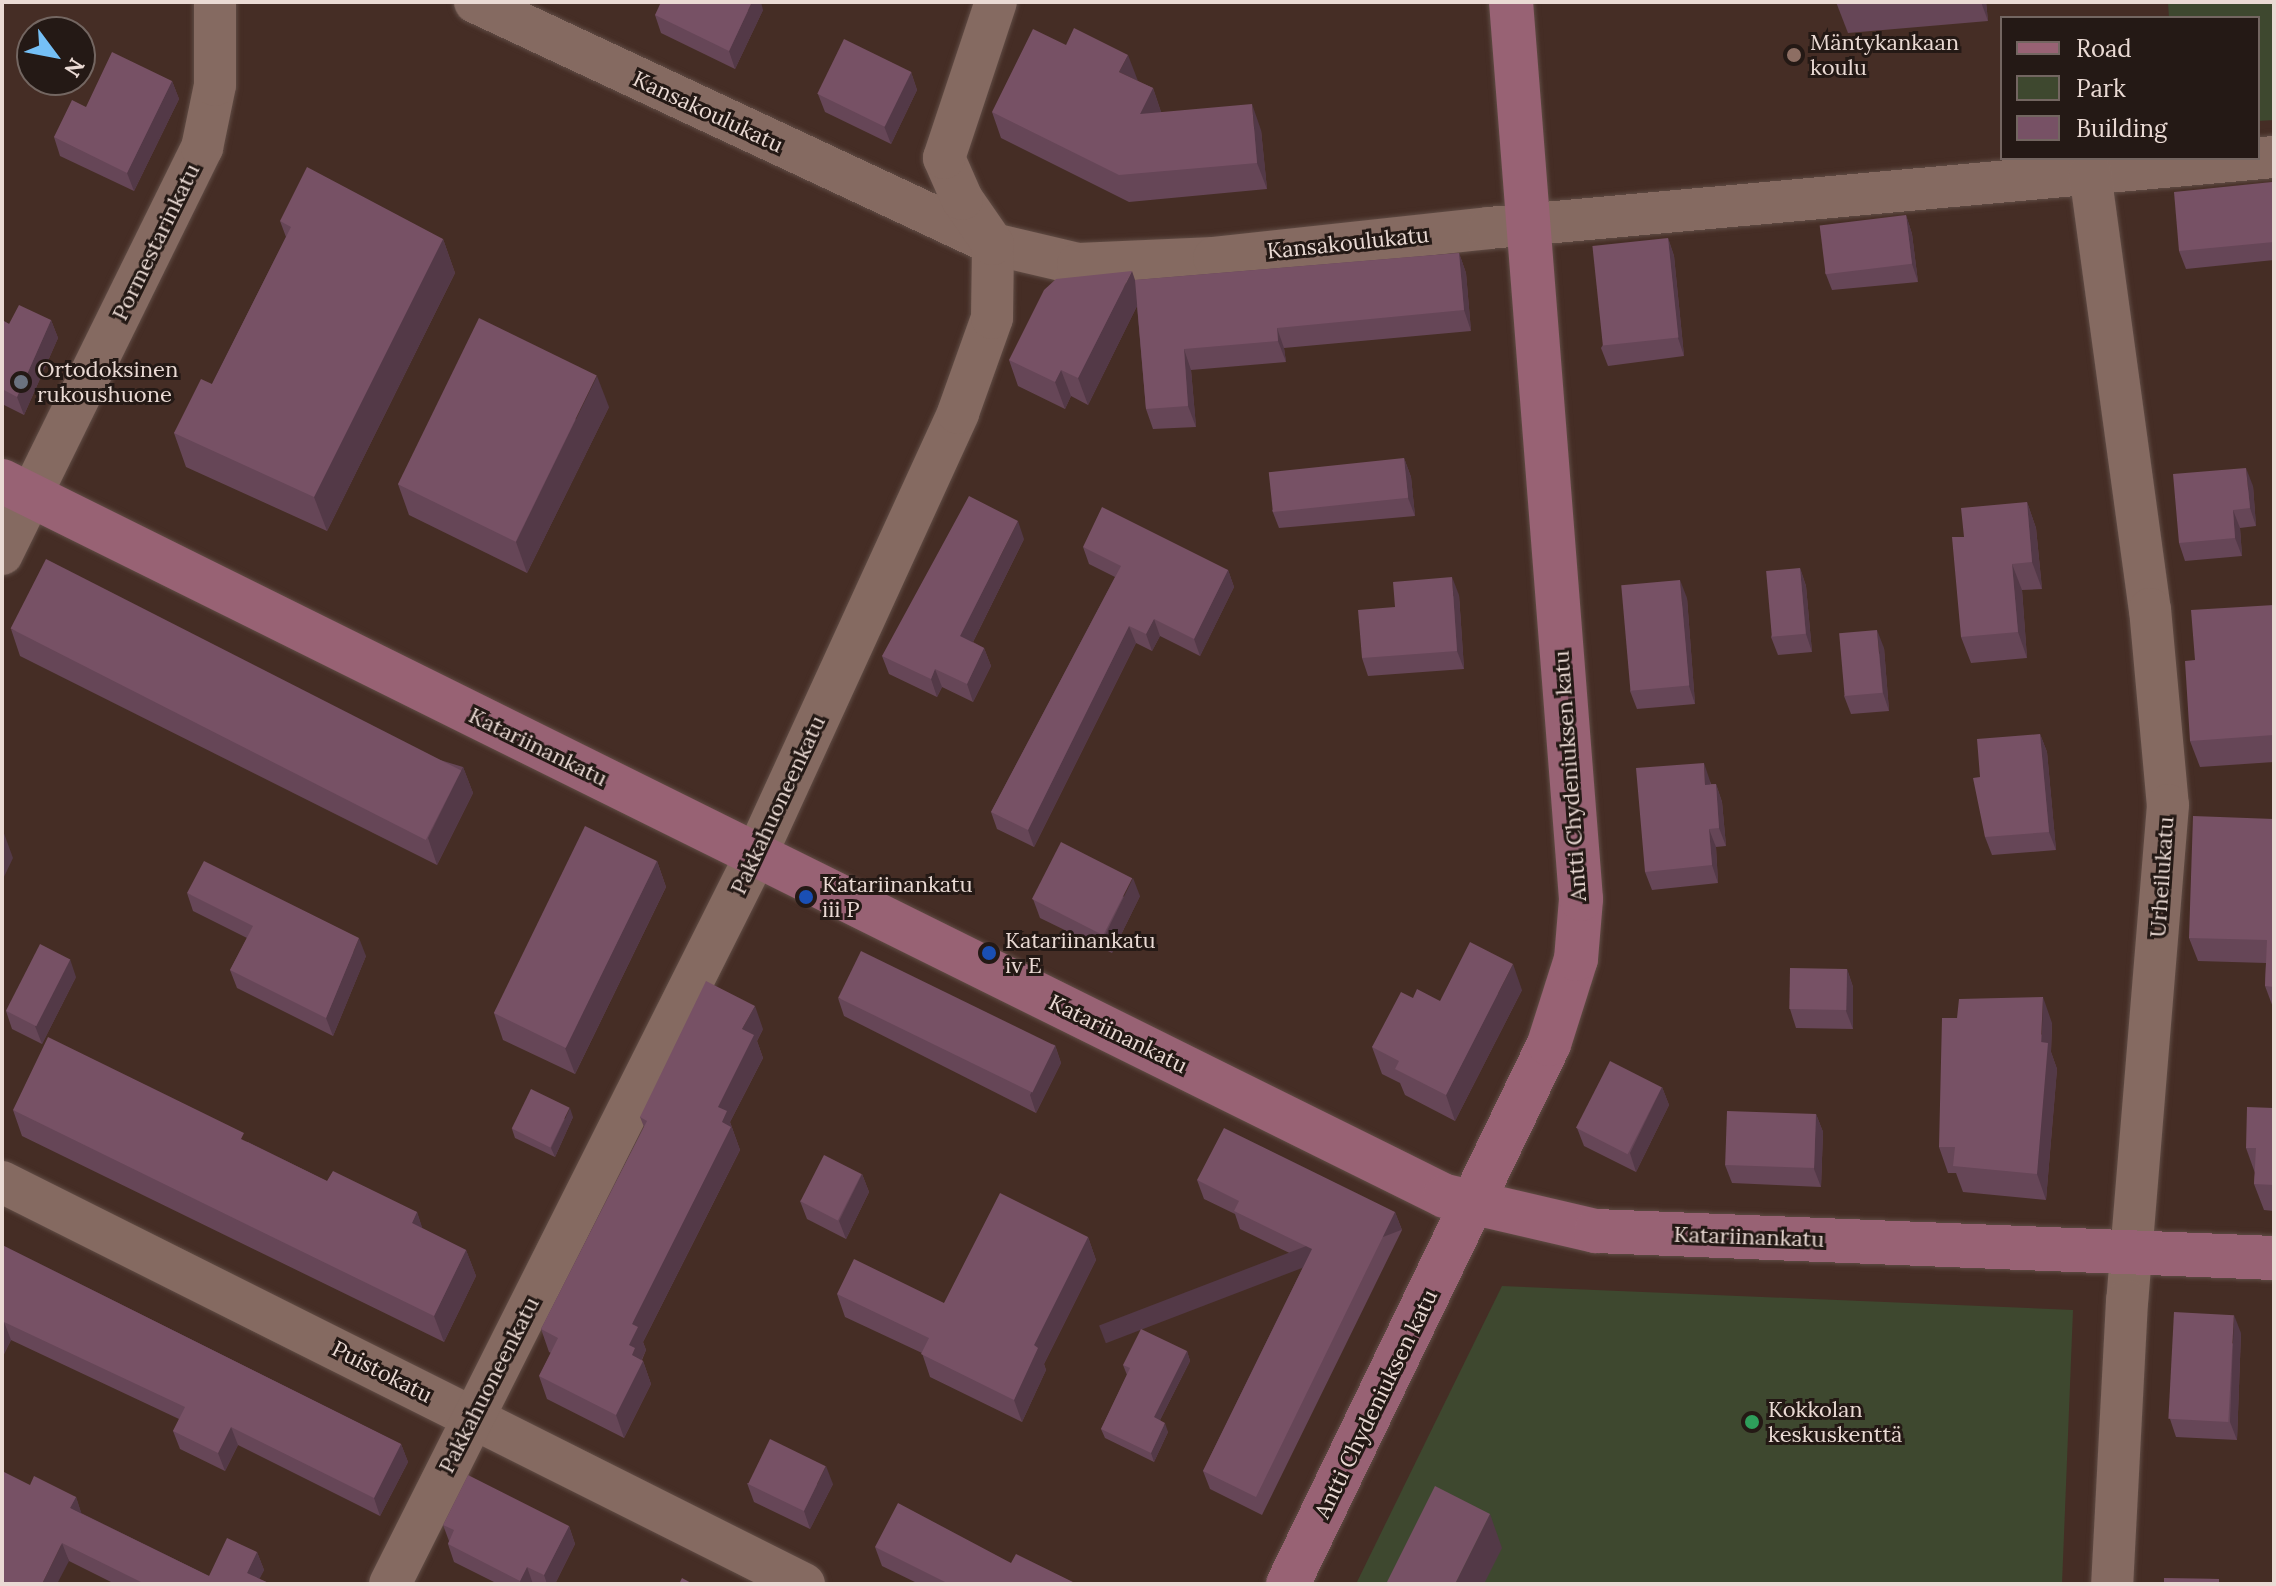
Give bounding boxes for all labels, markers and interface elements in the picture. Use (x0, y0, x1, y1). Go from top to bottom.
north arrow (16, 16, 96, 96)
legend (2000, 16, 2260, 160)
place label: Mäntykankaan koulu (1810, 29, 1959, 80)
text: Road (2076, 33, 2132, 64)
marker: Mäntykankaan koulu (1785, 46, 1803, 64)
text: N (58, 53, 91, 82)
street label: Kansakoulukatu (629, 66, 787, 158)
text: Park (2076, 73, 2126, 104)
text: Building (2076, 113, 2167, 144)
street label: Pormestarinkatu (107, 159, 205, 325)
street label: Kansakoulukatu (1266, 221, 1430, 265)
place label: Ortodoksinen rukoushuone (37, 356, 178, 408)
marker: Ortodoksinen rukoushuone (12, 373, 30, 391)
street label: Antti Chydeniuksen katu (1548, 650, 1592, 902)
street label: Katariinankatu (464, 702, 612, 792)
street label: Pakkahuoneenkatu (725, 712, 831, 898)
street label: Urheilukatu (2145, 816, 2179, 938)
place label: Katariinankatu iii P (822, 871, 973, 922)
marker: Katariinankatu iii P (797, 888, 815, 906)
place label: Katariinankatu iv E (1005, 927, 1156, 978)
marker: Katariinankatu iv E (980, 944, 998, 962)
street label: Katariinankatu (1044, 989, 1192, 1079)
street label: Katariinankatu (1673, 1221, 1825, 1253)
street label: Antti Chydeniuksen katu (1309, 1285, 1443, 1523)
street label: Pakkahuoneenkatu (433, 1293, 545, 1477)
street label: Puistokatu (328, 1336, 436, 1408)
place label: Kokkolan keskuskenttä (1768, 1396, 1902, 1448)
marker: Kokkolan keskuskenttä (1743, 1413, 1761, 1431)

